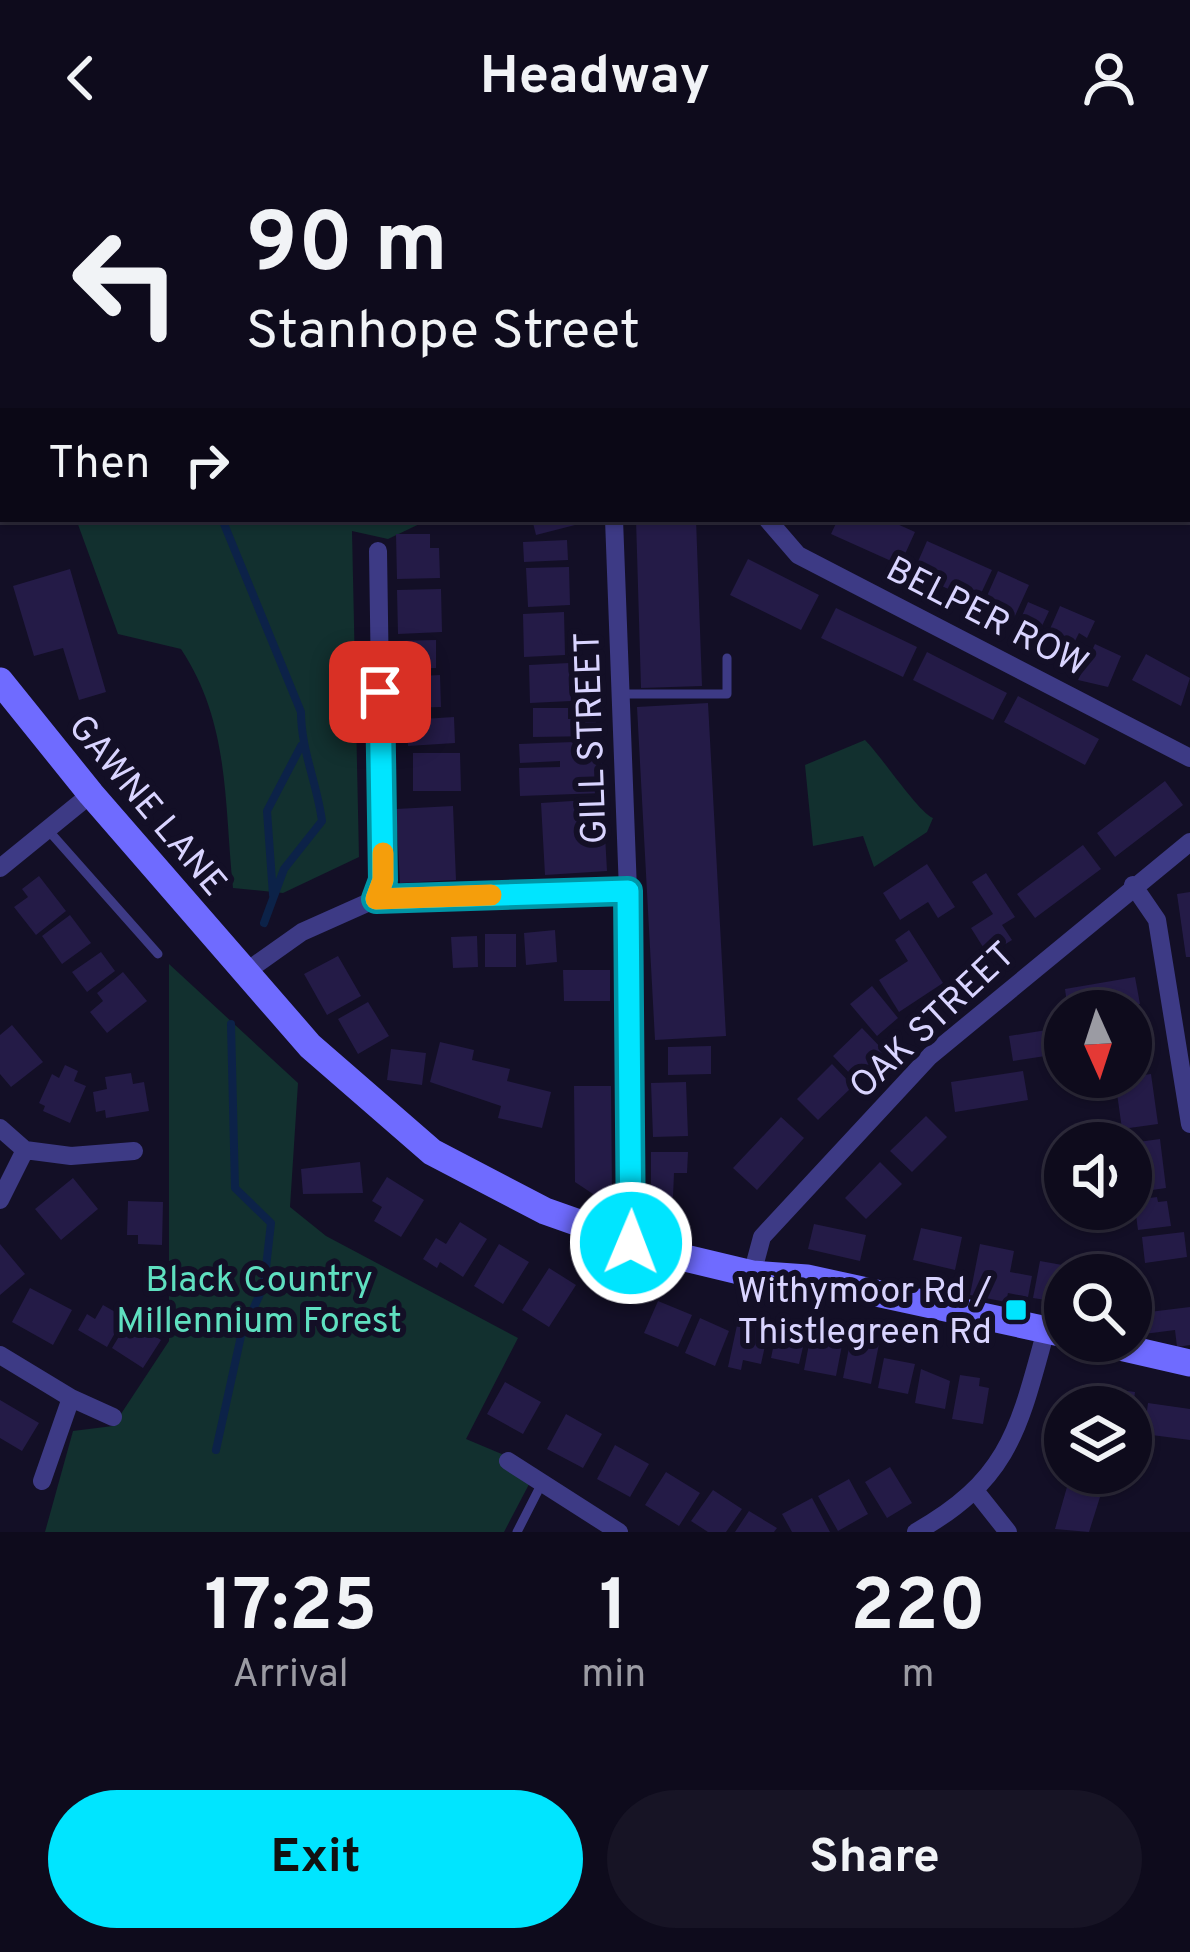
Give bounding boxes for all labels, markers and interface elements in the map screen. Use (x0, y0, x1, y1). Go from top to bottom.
text: Headway (480, 44, 710, 113)
icon: back (48, 45, 114, 111)
icon: person (1076, 45, 1142, 111)
text: 90 m (246, 195, 448, 301)
icon: left (48, 204, 204, 360)
text: Stanhope Street (246, 299, 640, 368)
icon: right (174, 432, 240, 498)
text: Then (48, 437, 150, 494)
street label: BELPER ROW (877, 548, 1095, 689)
street label: GILL STREET (566, 631, 620, 845)
pin (329, 641, 431, 743)
icon: arrive (347, 659, 413, 725)
street label: GAWNE LANE (56, 706, 235, 907)
street label: OAK STREET (841, 933, 1026, 1110)
north arrow (1044, 990, 1152, 1098)
map controls (1044, 990, 1152, 1494)
button: sound (1044, 1122, 1152, 1230)
position arrow (568, 1180, 694, 1306)
button: search (1044, 1254, 1152, 1362)
park label: Black Country Millennium Forest (116, 1259, 402, 1346)
place label: Withymoor Rd / Thistlegreen Rd (737, 1270, 992, 1357)
marker: Withymoor Rd / Thistlegreen Rd (1003, 1297, 1029, 1323)
button: layers (1044, 1386, 1152, 1494)
text: 17:25 (204, 1564, 377, 1656)
text: 1 (599, 1564, 628, 1656)
text: 220 (850, 1564, 986, 1656)
text: Arrival (233, 1652, 349, 1701)
text: min (581, 1652, 646, 1701)
text: m (902, 1652, 935, 1701)
button: Exit (48, 1790, 583, 1928)
button: Share (607, 1790, 1142, 1928)

